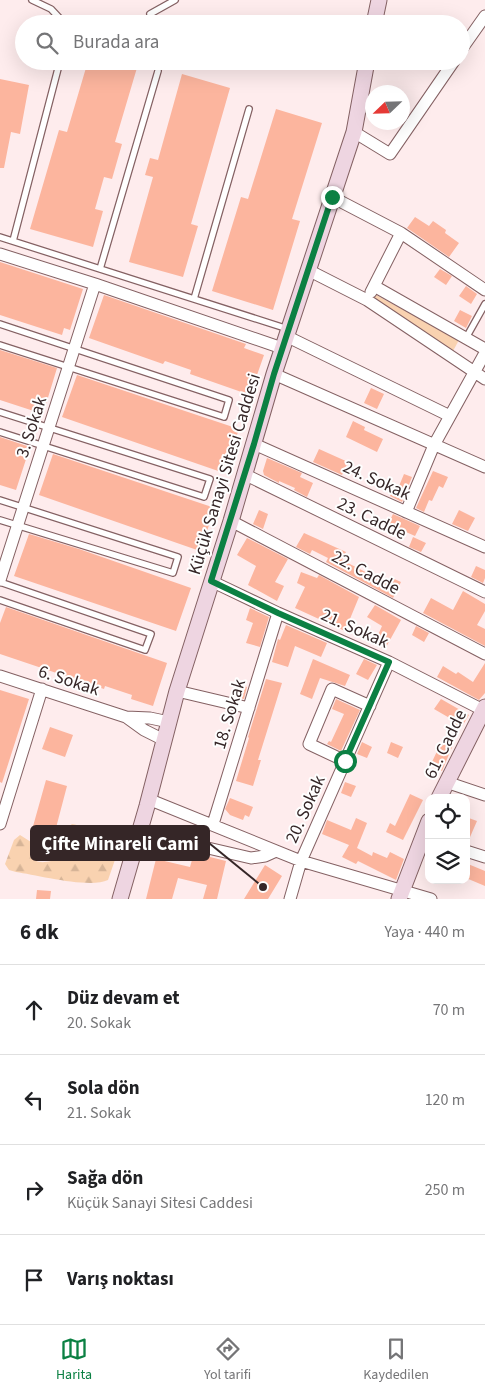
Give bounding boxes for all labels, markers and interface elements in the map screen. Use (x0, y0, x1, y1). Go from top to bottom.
search box (15, 15, 470, 70)
icon: search (33, 29, 61, 57)
text: Burada ara (73, 29, 159, 56)
north arrow (365, 85, 410, 130)
route end (321, 186, 344, 209)
street label: Küçük Sanayi Sitesi Caddesi (182, 370, 267, 578)
street label: 3. Sokak (10, 393, 53, 461)
street label: 24. Sokak (339, 454, 415, 507)
street label: 23. Cadde (333, 491, 411, 546)
street label: 22. Cadde (327, 544, 404, 601)
street label: 21. Sokak (317, 602, 393, 655)
street label: 6. Sokak (35, 659, 103, 702)
street label: 18. Sokak (207, 676, 252, 752)
street label: 61. Cadde (418, 705, 473, 783)
route start (334, 750, 357, 773)
street label: 20. Sokak (279, 771, 332, 847)
map controls (425, 794, 470, 884)
button: locate (425, 794, 470, 839)
callout: Çifte Minareli Cami (31, 826, 209, 860)
text: Çifte Minareli Cami (41, 831, 199, 858)
button: layers (425, 839, 470, 884)
text: 6 dk (20, 917, 59, 947)
text: Yaya · 440 m (384, 921, 465, 943)
text: Düz devam et (67, 985, 180, 1012)
icon: ahead (20, 996, 48, 1024)
text: 70 m (433, 999, 465, 1021)
text: 20. Sokak (67, 1012, 131, 1034)
text: Sola dön (67, 1075, 140, 1102)
icon: left (20, 1086, 48, 1114)
text: 120 m (425, 1089, 465, 1111)
text: 21. Sokak (67, 1102, 131, 1124)
text: Sağa dön (67, 1165, 143, 1192)
icon: right (20, 1176, 48, 1204)
text: 250 m (425, 1179, 465, 1201)
text: Küçük Sanayi Sitesi Caddesi (67, 1192, 253, 1214)
icon: arrive (20, 1266, 48, 1294)
text: Varış noktası (67, 1266, 174, 1293)
tab: Harita (56, 1335, 92, 1385)
tab: Yol tarifi (204, 1335, 251, 1385)
tab: Kaydedilen (363, 1335, 429, 1385)

